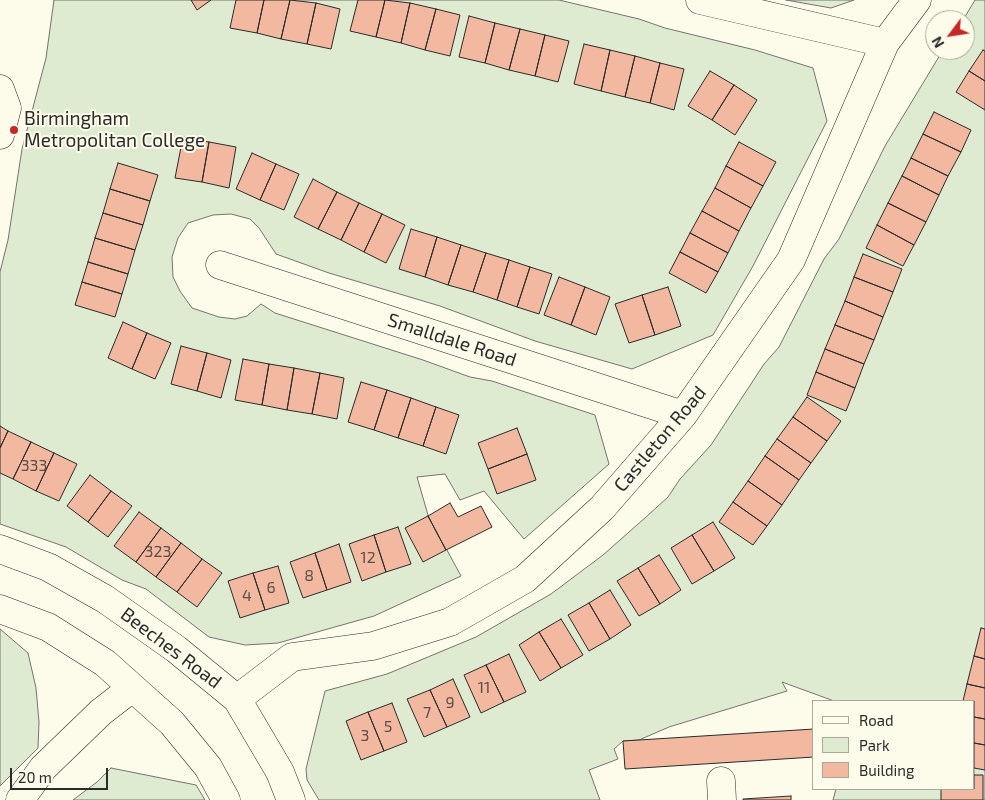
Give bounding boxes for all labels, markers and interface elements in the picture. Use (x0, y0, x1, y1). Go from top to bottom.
north arrow (925, 10, 975, 60)
text: N (928, 34, 947, 51)
place label: Birmingham Metropolitan College (24, 108, 205, 152)
marker: Birmingham Metropolitan College (8, 124, 20, 136)
street label: Smalldale Road (385, 308, 519, 372)
street label: Castleton Road (609, 381, 711, 497)
house number: 333 (21, 456, 47, 476)
house number: 323 (145, 542, 171, 562)
house number: 12 (360, 548, 376, 568)
house number: 8 (304, 566, 314, 586)
house number: 6 (266, 578, 276, 598)
house number: 4 (242, 586, 252, 606)
street label: Beeches Road (116, 603, 226, 693)
house number: 11 (478, 678, 490, 698)
house number: 9 (445, 693, 455, 713)
legend (812, 700, 975, 790)
house number: 7 (423, 703, 431, 723)
text: Road (859, 711, 894, 729)
house number: 5 (384, 717, 392, 737)
house number: 3 (361, 726, 369, 746)
text: Park (859, 736, 890, 754)
scale bar (12, 758, 110, 790)
text: Building (859, 761, 914, 779)
text: 20 m (18, 768, 52, 786)

